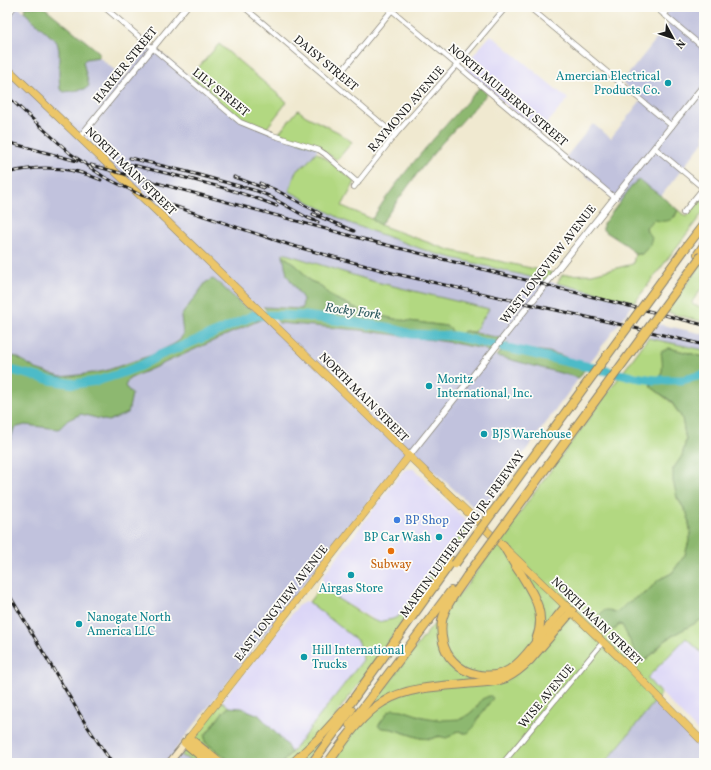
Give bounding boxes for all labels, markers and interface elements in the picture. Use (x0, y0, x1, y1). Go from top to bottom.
north arrow (653, 18, 693, 58)
street label: HARKER STREET (90, 24, 162, 107)
street label: DAISY STREET (290, 32, 361, 95)
text: N (671, 36, 688, 51)
street label: NORTH MULBERRY STREET (444, 41, 571, 151)
street label: RAYMOND AVENUE (365, 63, 449, 156)
street label: LILY STREET (188, 65, 252, 121)
place label: Amercian Electrical Products Co. (556, 69, 660, 99)
marker: Amercian Electrical Products Co. (663, 78, 673, 88)
street label: NORTH MAIN STREET (81, 124, 179, 219)
street label: WEST LONGVIEW AVENUE (497, 202, 600, 328)
water label: Rocky Fork (324, 299, 382, 325)
street label: NORTH MAIN STREET (315, 349, 412, 446)
place label: Moritz International, Inc. (437, 372, 532, 402)
marker: Moritz International, Inc. (424, 381, 434, 391)
place label: BJS Warehouse (492, 427, 571, 443)
marker: BJS Warehouse (479, 429, 489, 439)
street label: MARTIN LUTHER KING JR. FREEWAY (397, 448, 529, 621)
place label: BP Shop (405, 513, 449, 529)
marker: BP Shop (392, 515, 402, 525)
place label: BP Car Wash (364, 530, 431, 546)
marker: BP Car Wash (434, 532, 444, 542)
street label: EAST LONGVIEW AVENUE (231, 542, 332, 665)
marker: Subway (386, 546, 396, 556)
place label: Subway (370, 557, 412, 573)
marker: Airgas Store (346, 570, 356, 580)
street label: NORTH MAIN STREET (547, 574, 645, 669)
place label: Airgas Store (319, 581, 384, 597)
place label: Nanogate North America LLC (87, 610, 171, 640)
marker: Nanogate North America LLC (74, 619, 84, 629)
place label: Hill International Trucks (312, 643, 405, 673)
marker: Hill International Trucks (299, 652, 309, 662)
street label: WISE AVENUE (515, 661, 578, 732)

